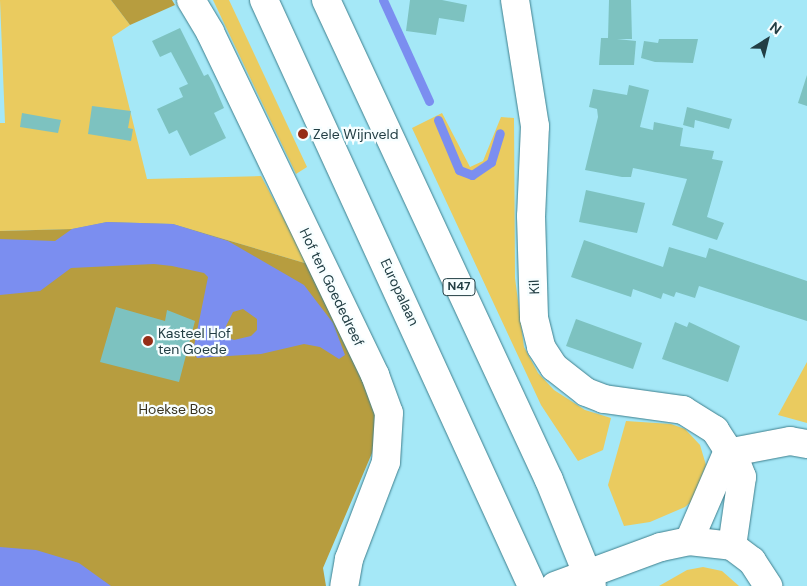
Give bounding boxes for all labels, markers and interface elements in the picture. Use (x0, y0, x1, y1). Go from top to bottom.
north arrow (742, 15, 792, 65)
text: N (766, 18, 785, 38)
place label: Zele Wijnveld (313, 126, 398, 142)
marker: Zele Wijnveld (297, 128, 309, 140)
street label: Hof ten Goededreef (296, 225, 368, 349)
street label: Europalaan (377, 256, 423, 328)
road number: N47 (442, 278, 476, 296)
street label: Kil (525, 279, 543, 295)
place label: Kasteel Hof ten Goede (158, 325, 231, 358)
marker: Kasteel Hof ten Goede (142, 335, 154, 347)
park label: Hoekse Bos (139, 401, 213, 417)

